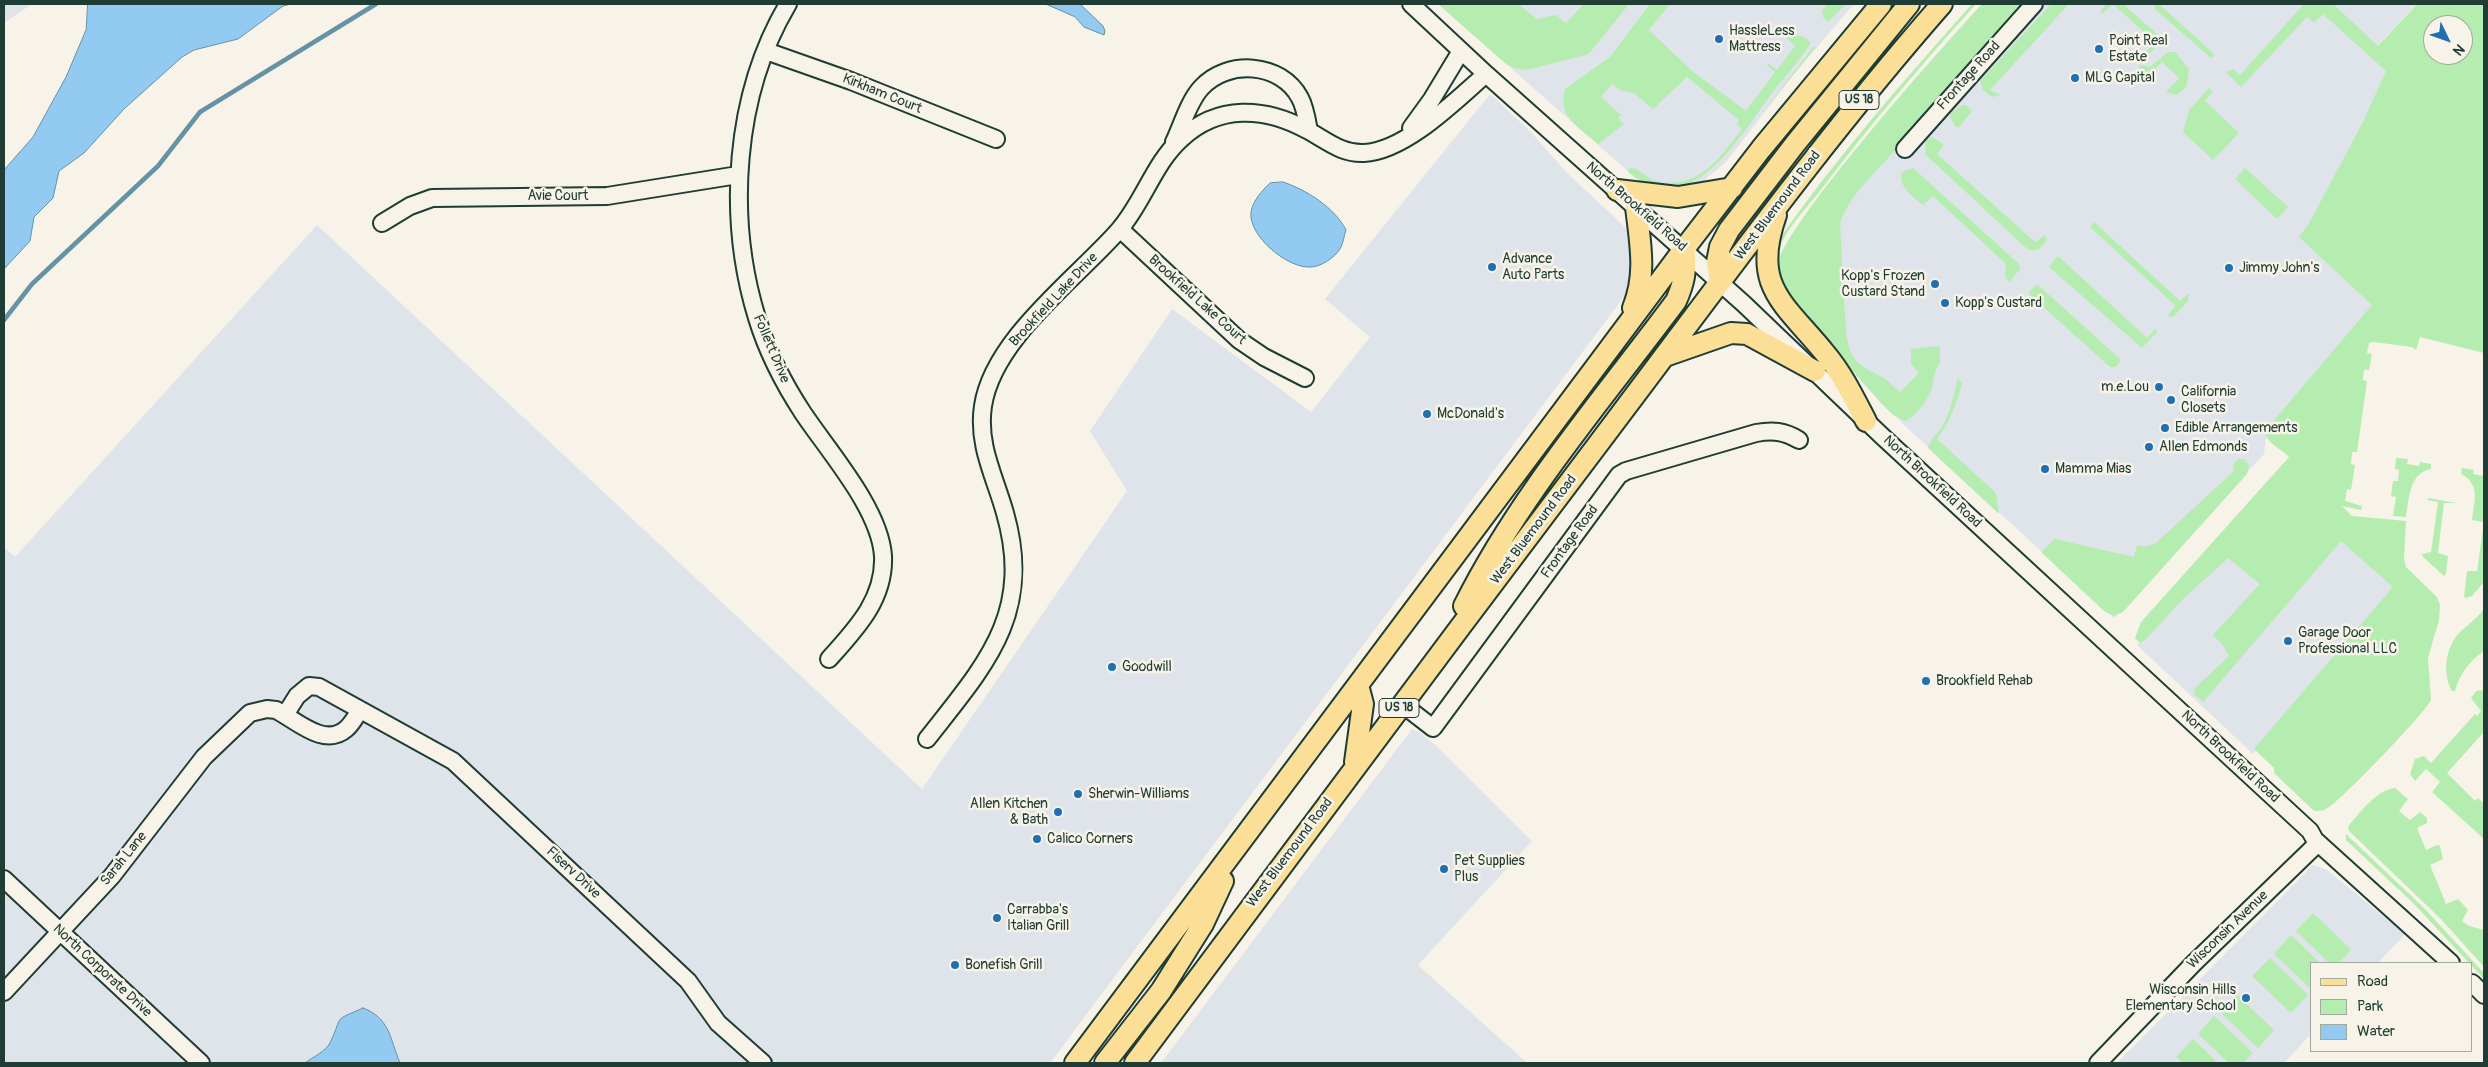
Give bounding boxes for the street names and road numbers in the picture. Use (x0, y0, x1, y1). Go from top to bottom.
street label: Frontage Road (1934, 38, 2004, 114)
street label: Kirkham Court (840, 70, 924, 118)
road number: US 18 (1839, 90, 1879, 110)
street label: West Bluemound Road (1731, 148, 1825, 264)
street label: North Brookfield Road (1582, 159, 1690, 255)
street label: Avie Court (528, 188, 588, 204)
street label: Brookfield Lake Drive (1006, 250, 1102, 350)
street label: Brookfield Lake Court (1145, 252, 1249, 348)
street label: Follett Drive (749, 312, 793, 386)
street label: North Brookfield Road (1879, 432, 1985, 532)
street label: West Bluemound Road (1487, 472, 1581, 588)
street label: Frontage Road (1538, 502, 1602, 582)
road number: US 18 (1379, 698, 1419, 718)
street label: North Brookfield Road (2177, 707, 2283, 807)
street label: West Bluemound Road (1243, 795, 1337, 911)
street label: Sarah Lane (97, 829, 151, 889)
street label: Fiserv Drive (542, 844, 604, 902)
street label: Wisconsin Avenue (2184, 887, 2272, 973)
street label: North Corporate Drive (49, 921, 155, 1021)

